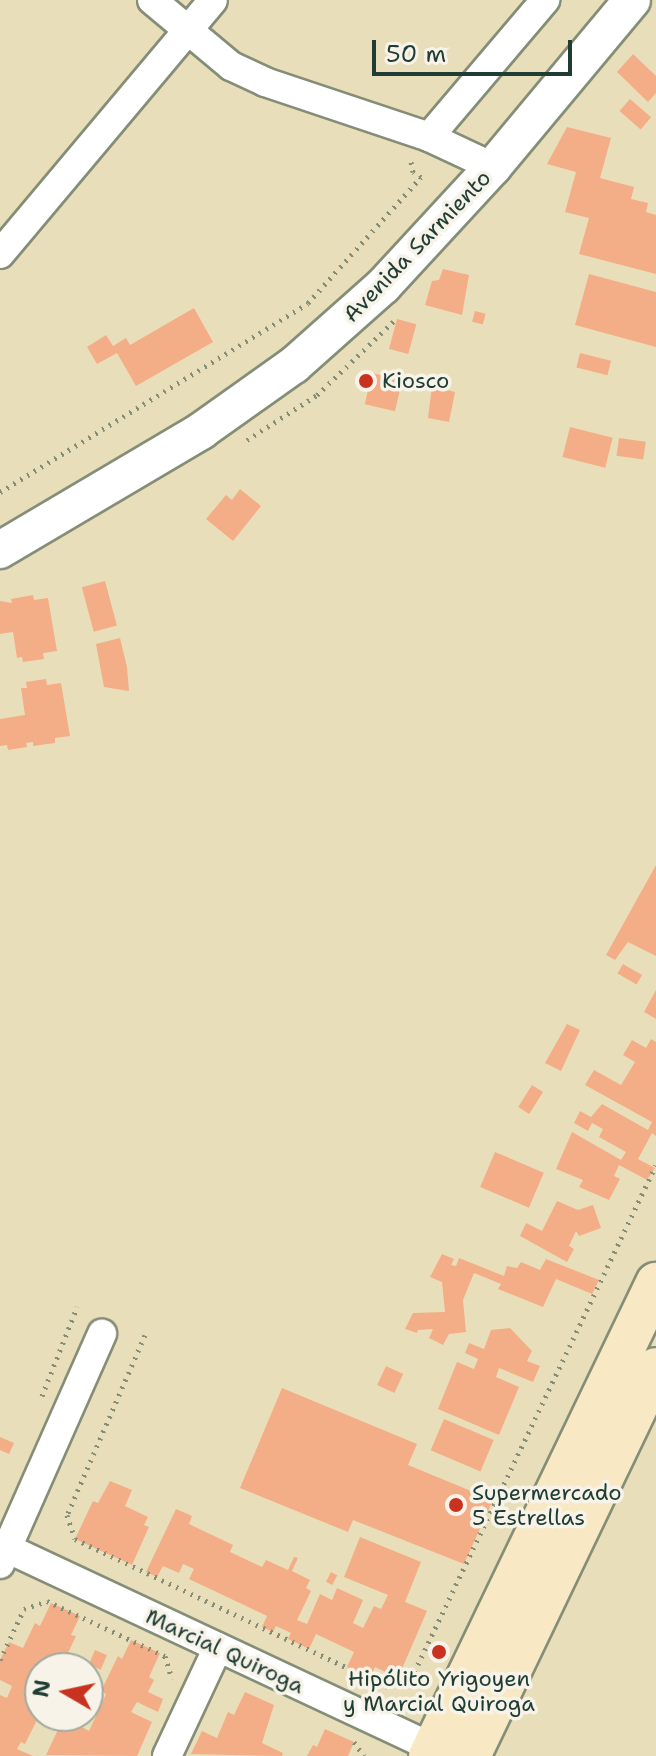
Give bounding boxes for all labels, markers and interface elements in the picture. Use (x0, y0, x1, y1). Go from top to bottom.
scale bar (376, 24, 576, 74)
text: 50 m (386, 38, 446, 70)
street label: Avenida Sarmiento (338, 165, 496, 327)
place label: Kiosco (382, 368, 449, 394)
marker: Kiosco (357, 372, 375, 390)
place label: Supermercado 5 Estrellas (472, 1479, 622, 1530)
marker: Supermercado 5 Estrellas (447, 1496, 465, 1514)
street label: Marcial Quiroga (142, 1603, 308, 1699)
marker: Hipólito Yrigoyen y Marcial Quiroga (430, 1643, 448, 1661)
north arrow (24, 1652, 104, 1732)
place label: Hipólito Yrigoyen y Marcial Quiroga (343, 1665, 535, 1716)
text: N (26, 1678, 57, 1699)

